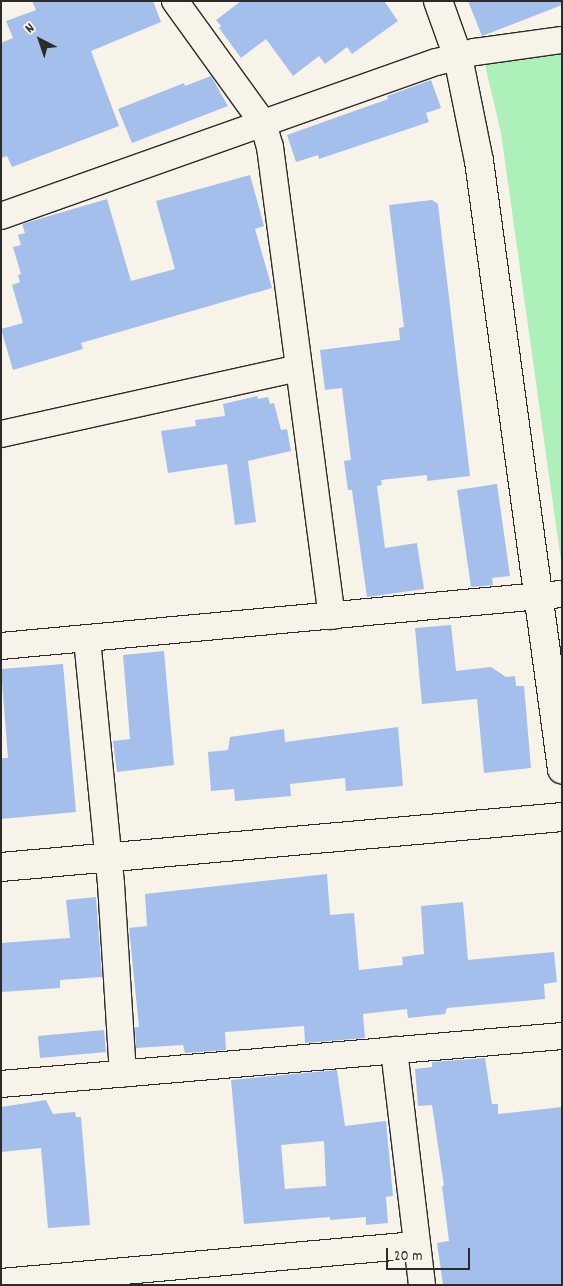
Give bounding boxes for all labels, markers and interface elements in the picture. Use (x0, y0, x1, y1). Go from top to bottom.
north arrow (15, 15, 65, 65)
text: N (21, 19, 39, 39)
scale bar (388, 1238, 472, 1270)
text: 20 m (394, 1246, 422, 1268)

